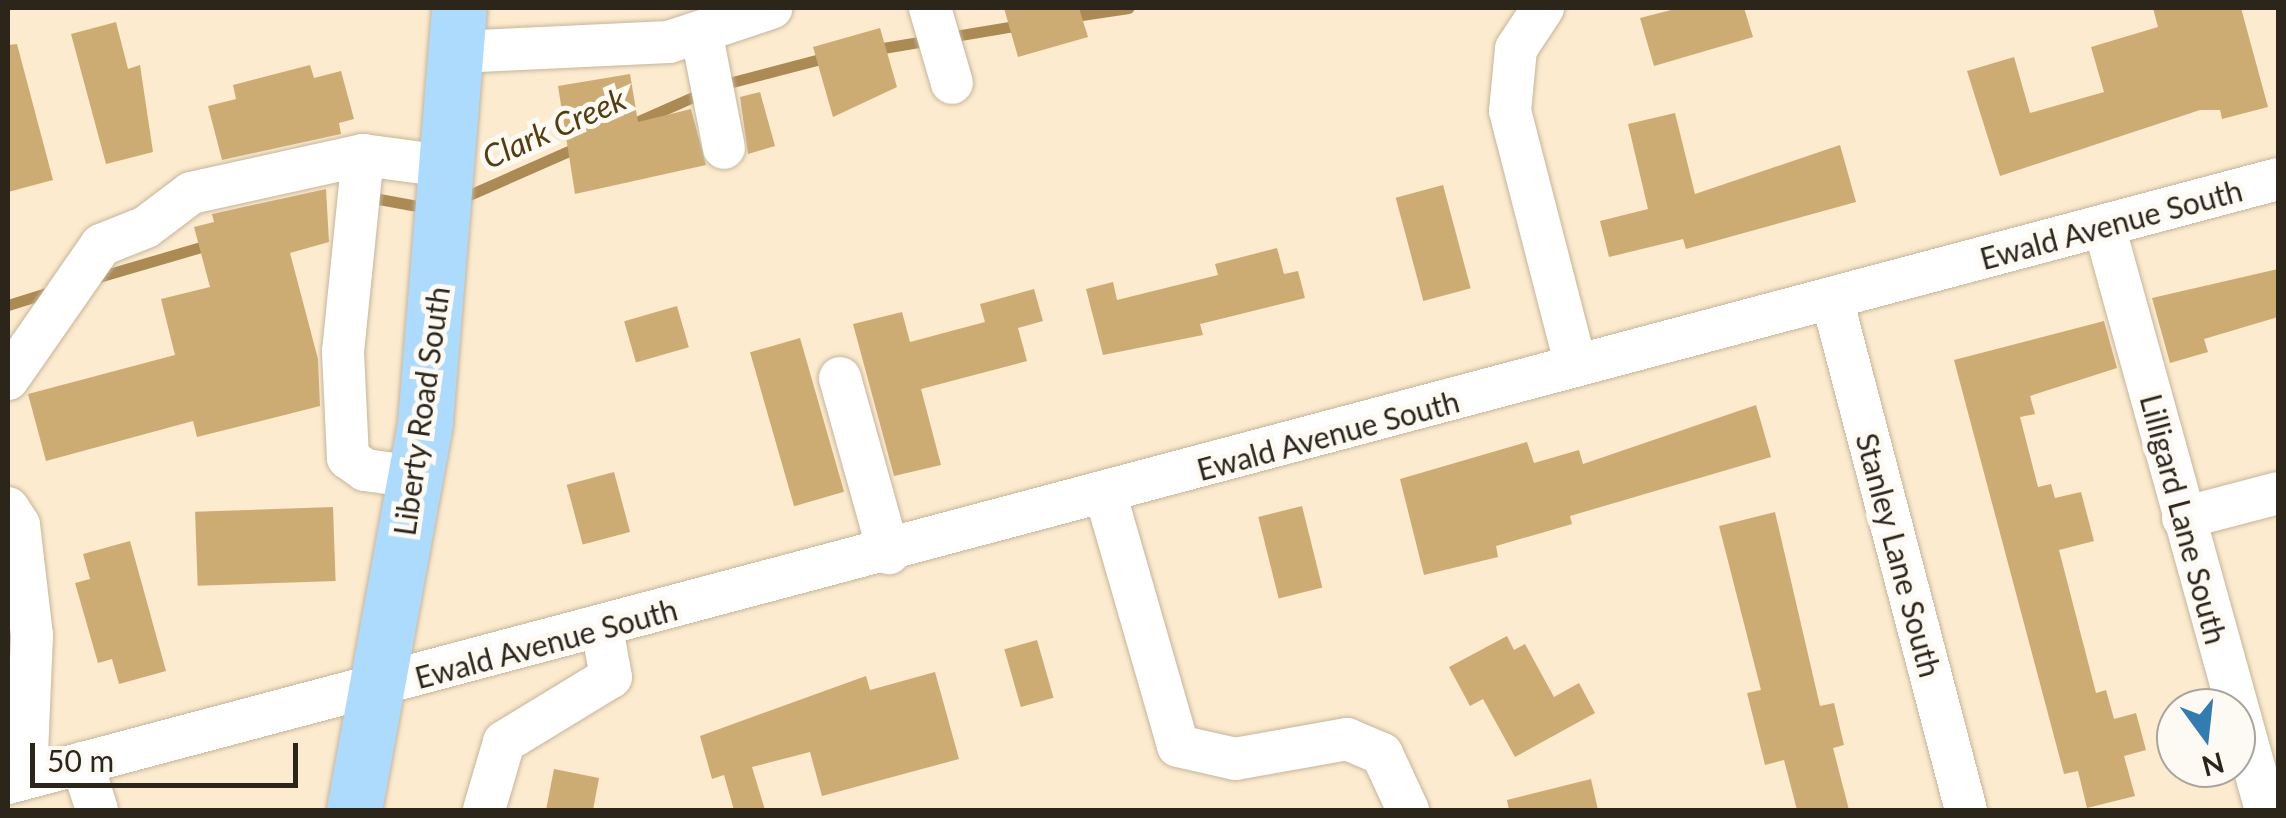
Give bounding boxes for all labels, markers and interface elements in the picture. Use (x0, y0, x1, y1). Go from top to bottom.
water label: Clark Creek (476, 79, 632, 177)
street label: Ewald Avenue South (1975, 172, 2247, 276)
street label: Liberty Road South (386, 284, 456, 538)
street label: Ewald Avenue South (1192, 383, 1464, 487)
street label: Lilligard Lane South (2133, 390, 2235, 648)
street label: Stanley Lane South (1849, 429, 1949, 681)
street label: Ewald Avenue South (410, 591, 682, 695)
north arrow (2156, 688, 2256, 788)
scale bar (35, 723, 302, 785)
text: 50 m (47, 742, 114, 778)
text: N (2198, 746, 2228, 784)

